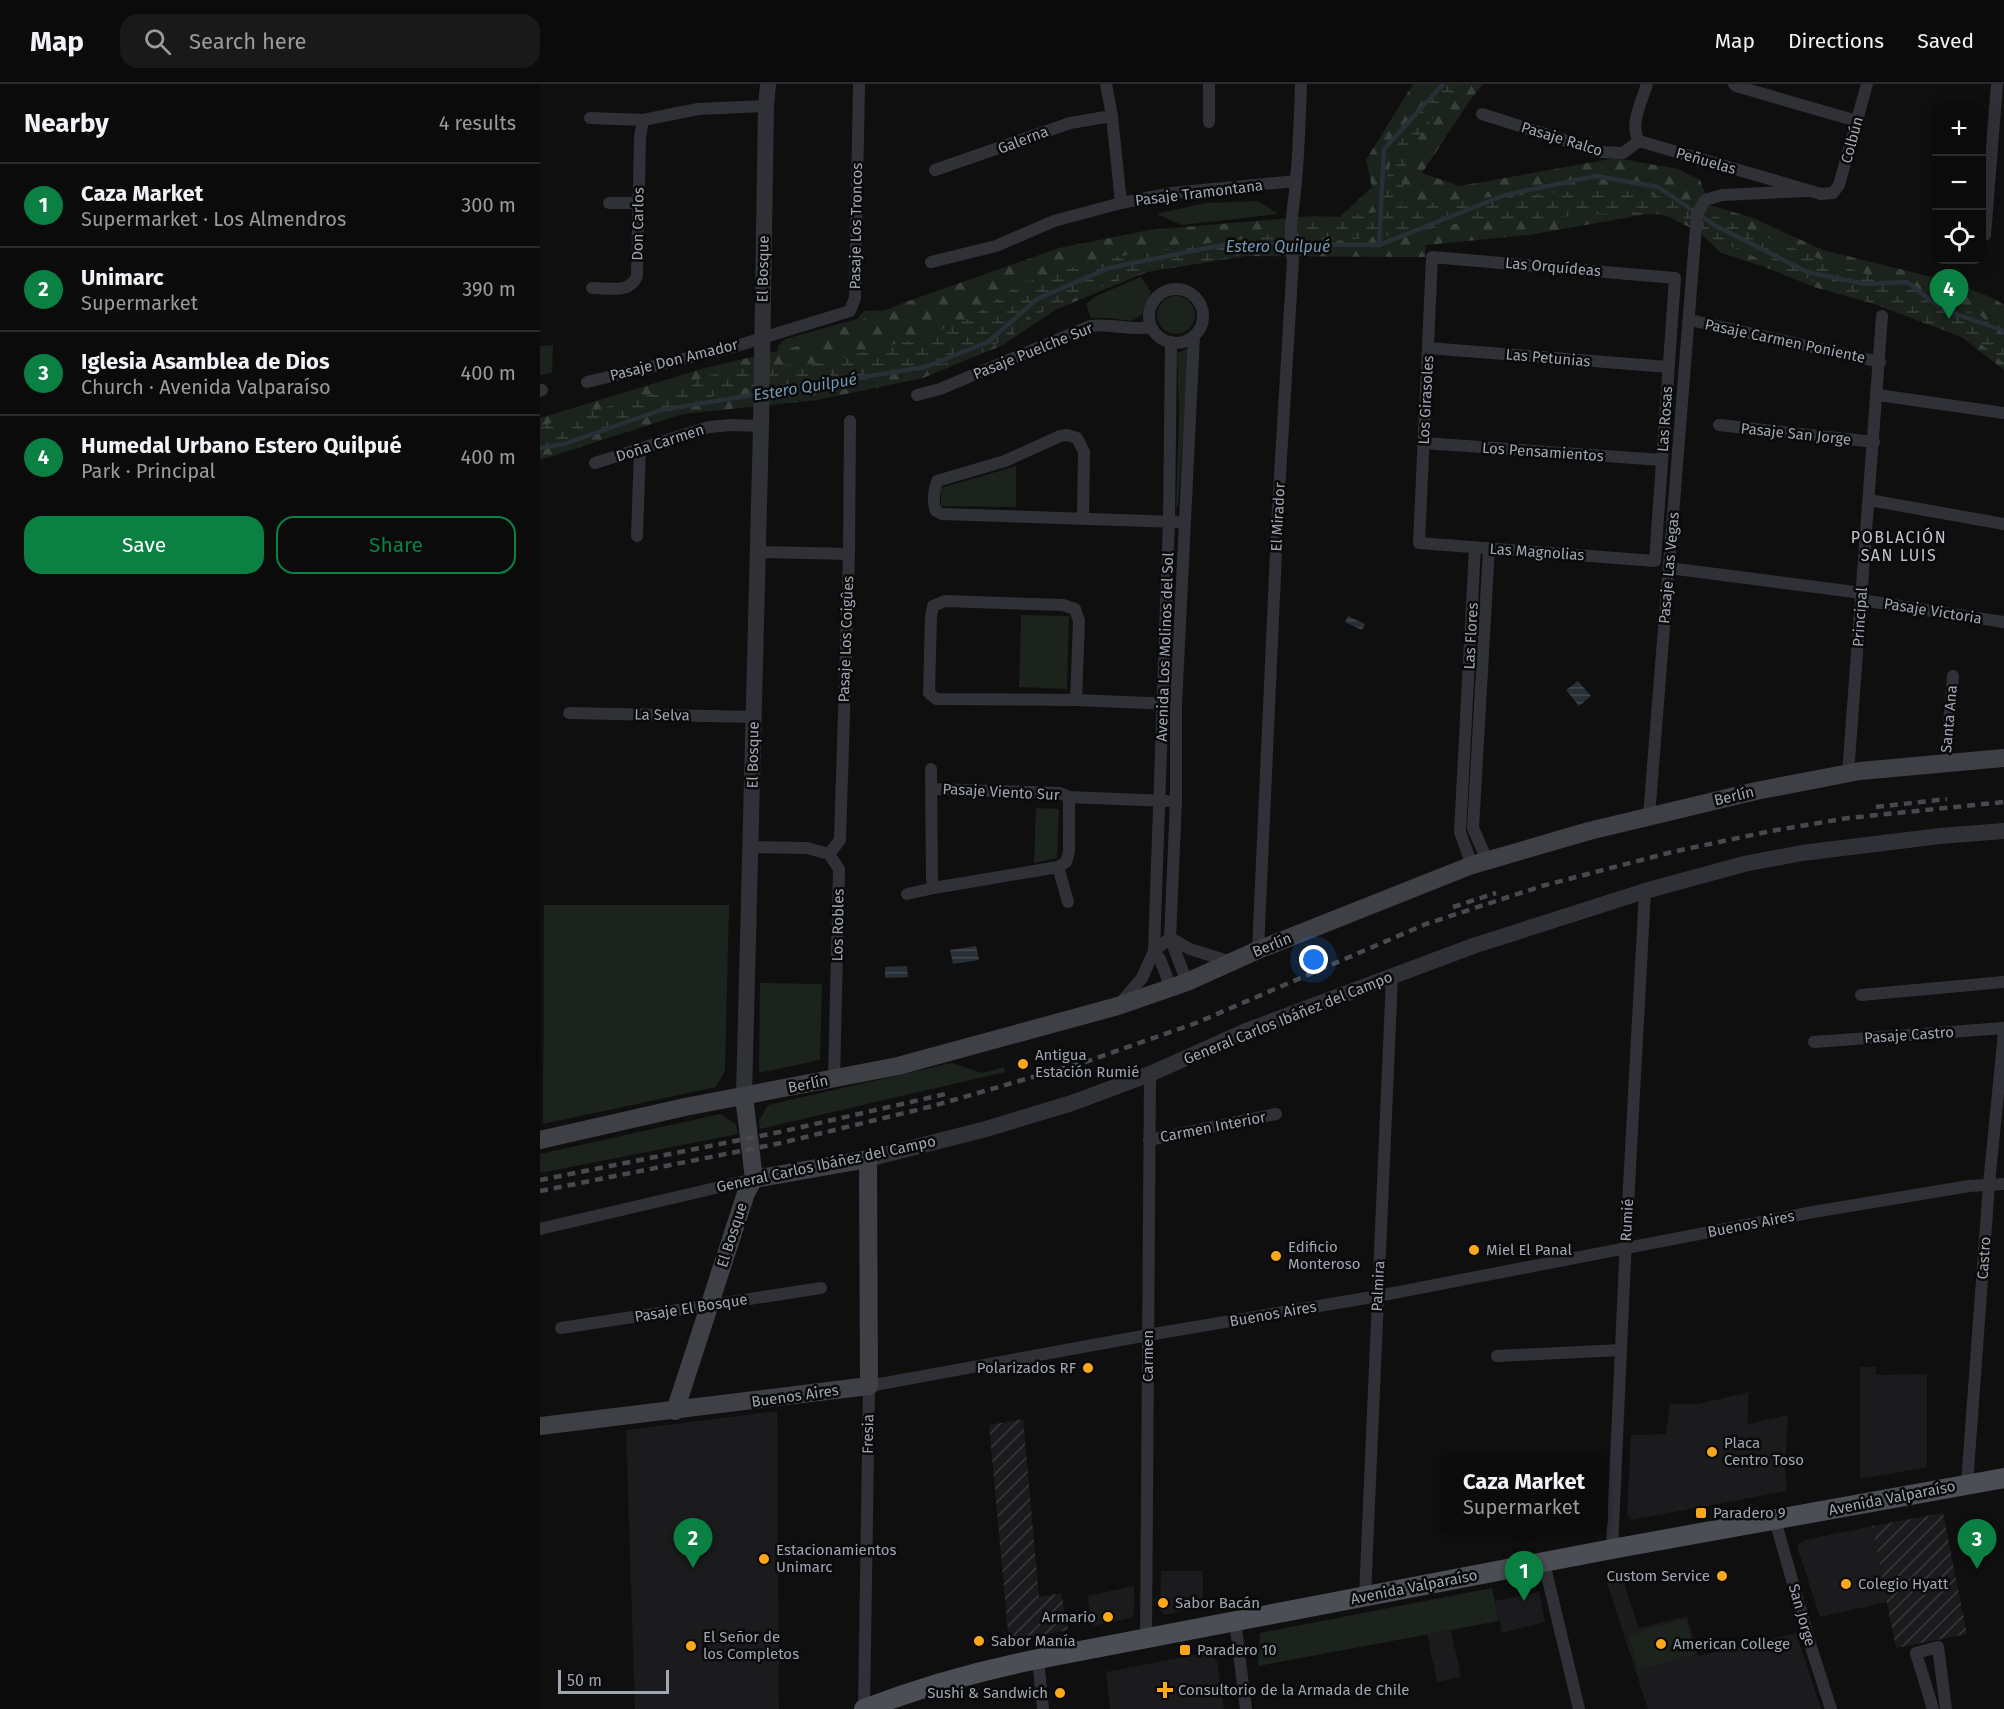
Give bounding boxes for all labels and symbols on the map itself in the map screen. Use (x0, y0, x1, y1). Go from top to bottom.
street label: Colbún (1837, 115, 1867, 165)
street label: Pasaje Ralco (1519, 118, 1605, 160)
street label: Galerna (995, 122, 1051, 158)
street label: Peñuelas (1674, 144, 1738, 178)
street label: Pasaje Los Troncos (846, 162, 866, 290)
street label: Pasaje Tramontana (1134, 176, 1264, 210)
street label: Don Carlos (628, 187, 648, 261)
street label: El Bosque (753, 235, 773, 303)
water label: Estero Quilpué (1226, 237, 1330, 256)
street label: Las Orquídeas (1504, 254, 1602, 280)
pin: 4 (1930, 270, 1968, 319)
street label: Pasaje Carmen Poniente (1703, 315, 1867, 367)
street label: Pasaje Puelche Sur (971, 319, 1096, 383)
street label: Pasaje Don Amador (608, 335, 740, 385)
street label: Las Petunias (1505, 345, 1591, 371)
street label: Los Girasoles (1415, 355, 1437, 445)
water label: Estero Quilpué (752, 369, 858, 405)
street label: Las Rosas (1654, 386, 1676, 452)
street label: Pasaje San Jorge (1740, 419, 1852, 449)
street label: Doña Carmen (614, 420, 706, 466)
street label: Los Pensamientos (1481, 439, 1605, 465)
street label: El Mirador (1267, 482, 1289, 552)
street label: Pasaje Las Vegas (1655, 511, 1683, 625)
district label: POBLACIÓN SAN LUIS (1851, 527, 1947, 565)
street label: Las Magnolias (1489, 540, 1585, 564)
street label: Avenida Los Molinos del Sol (1153, 551, 1177, 742)
street label: Pasaje Los Coigûes (835, 575, 857, 703)
street label: Principal (1849, 586, 1871, 647)
street label: Pasaje Victoria (1883, 594, 1983, 628)
street label: Las Flores (1460, 602, 1482, 670)
street label: Santa Ana (1937, 684, 1961, 754)
street label: La Selva (634, 706, 690, 724)
street label: El Bosque (743, 721, 763, 789)
street label: Pasaje Viento Sur (942, 780, 1060, 804)
street label: Berlín (1712, 783, 1756, 809)
street label: Los Robles (828, 888, 848, 962)
street label: Berlín (1250, 929, 1294, 961)
your location (1299, 945, 1328, 974)
street label: General Carlos Ibáñez del Campo (1181, 968, 1395, 1068)
street label: Pasaje Castro (1864, 1023, 1954, 1047)
place label: Antigua Estación Rumié (1035, 1046, 1139, 1081)
marker: Antigua Estación Rumié (1016, 1057, 1030, 1071)
street label: Berlín (786, 1071, 830, 1097)
street label: Carmen Interior (1159, 1108, 1268, 1146)
street label: General Carlos Ibáñez del Campo (715, 1132, 937, 1196)
street label: Rumié (1617, 1198, 1637, 1242)
street label: El Bosque (713, 1200, 751, 1270)
street label: Buenos Aires (1706, 1207, 1796, 1241)
street label: Castro (1974, 1236, 1994, 1280)
place label: Edificio Monteroso (1288, 1238, 1360, 1273)
place label: Miel El Panal (1486, 1241, 1573, 1259)
marker: Miel El Panal (1467, 1243, 1481, 1257)
marker: Edificio Monteroso (1269, 1249, 1283, 1263)
street label: Palmira (1368, 1260, 1388, 1312)
street label: Pasaje El Bosque (633, 1290, 749, 1326)
street label: Buenos Aires (1228, 1298, 1318, 1330)
street label: Carmen (1139, 1330, 1157, 1382)
place label: Polarizados RF (977, 1359, 1076, 1377)
marker: Polarizados RF (1081, 1361, 1095, 1375)
street label: Buenos Aires (750, 1381, 840, 1411)
street label: Fresia (859, 1414, 877, 1454)
place label: Placa Centro Toso (1724, 1434, 1804, 1469)
marker: Placa Centro Toso (1705, 1445, 1719, 1459)
street label: Avenida Valparaíso (1827, 1477, 1957, 1519)
place label: Paradero 9 (1713, 1504, 1786, 1522)
marker: Paradero 9 (1694, 1506, 1708, 1520)
pin: 2 (674, 1518, 712, 1568)
pin: 3 (1958, 1520, 1996, 1569)
place label: Estacionamientos Unimarc (776, 1541, 897, 1576)
marker: Estacionamientos Unimarc (757, 1552, 771, 1566)
pin: 1 (1504, 1552, 1544, 1601)
street label: Avenida Valparaíso (1349, 1566, 1479, 1608)
place label: Custom Service (1607, 1567, 1710, 1585)
marker: Custom Service (1715, 1569, 1729, 1583)
place label: Colegio Hyatt (1858, 1575, 1949, 1593)
marker: Colegio Hyatt (1839, 1577, 1853, 1591)
street label: San Jorge (1785, 1582, 1819, 1648)
place label: Sabor Bacán (1175, 1594, 1260, 1612)
marker: Sabor Bacán (1156, 1596, 1170, 1610)
place label: Armario (1042, 1608, 1096, 1626)
marker: Armario (1101, 1610, 1115, 1624)
place label: El Señor de los Completos (703, 1628, 799, 1663)
place label: Sabor Manía (991, 1632, 1076, 1650)
marker: Sabor Manía (972, 1634, 986, 1648)
place label: American College (1673, 1635, 1790, 1653)
marker: American College (1654, 1637, 1668, 1651)
marker: El Señor de los Completos (684, 1639, 698, 1653)
place label: Paradero 10 (1197, 1641, 1277, 1659)
marker: Paradero 10 (1178, 1643, 1192, 1657)
scale bar (558, 1667, 669, 1694)
marker: Consultorio de la Armada de Chile (1156, 1681, 1174, 1699)
place label: Consultorio de la Armada de Chile (1178, 1681, 1409, 1699)
place label: Sushi & Sandwich (927, 1684, 1048, 1702)
marker: Sushi & Sandwich (1053, 1686, 1067, 1700)

